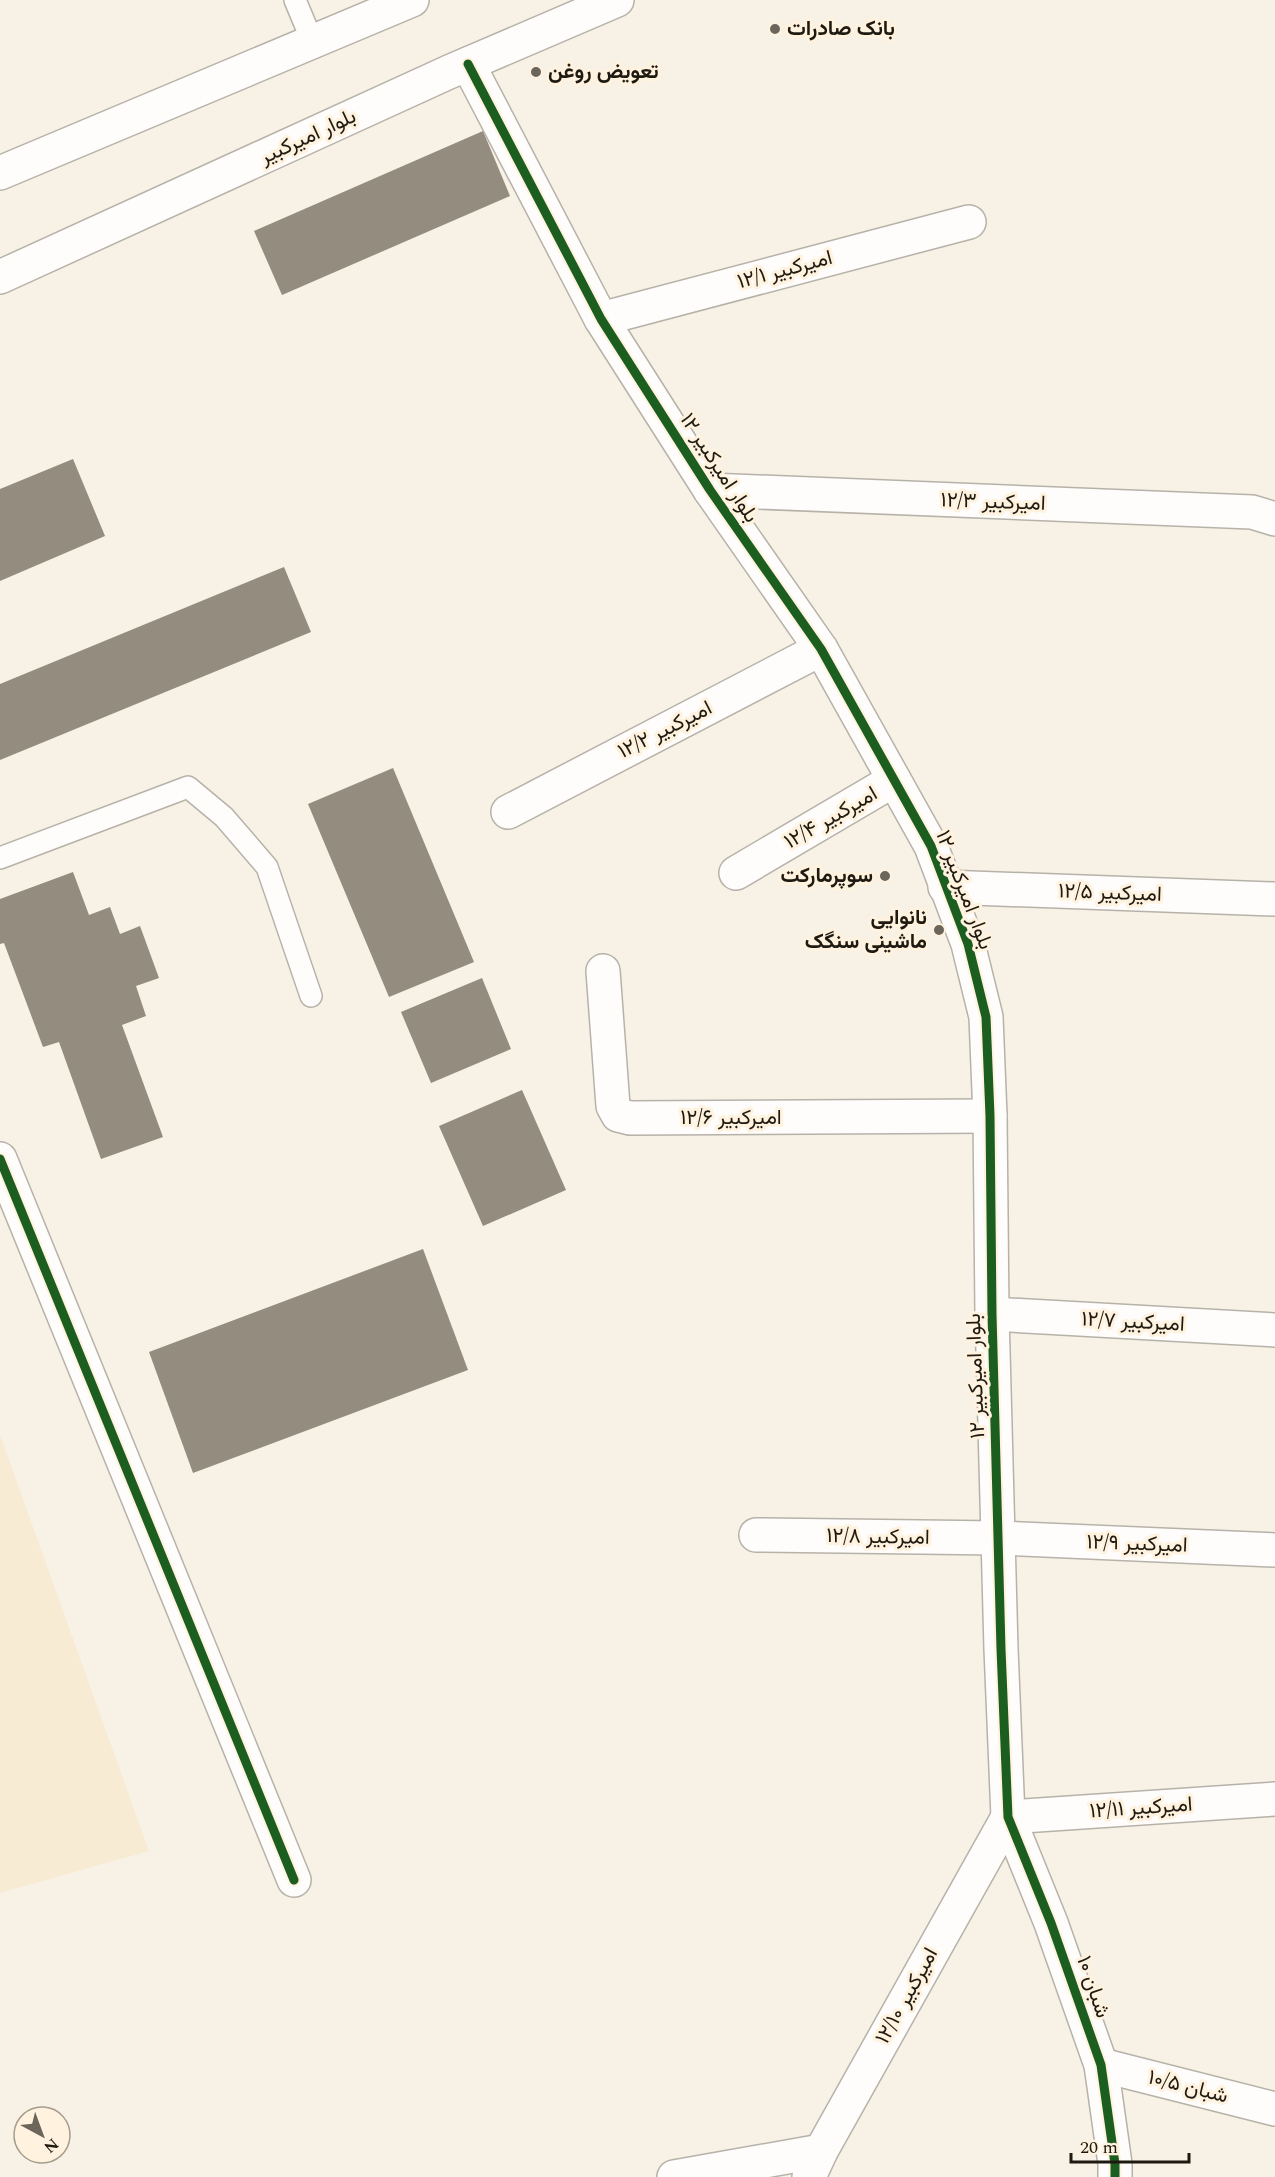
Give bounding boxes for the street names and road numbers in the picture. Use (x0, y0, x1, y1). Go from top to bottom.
street label: بلوار امیرکبیر (254, 101, 362, 174)
street label: ۱۲/۱ امیرکبیر (734, 242, 836, 298)
street label: ۱۲ بلوار امیرکبیر (671, 407, 767, 529)
street label: ۱۲/۳ امیرکبیر (940, 484, 1046, 520)
street label: ۱۲/۲ امیرکبیر (612, 693, 718, 767)
street label: ۱۲/۴ امیرکبیر (778, 778, 884, 858)
street label: ۱۲ بلوار امیرکبیر (927, 826, 1001, 954)
street label: ۱۲/۵ امیرکبیر (1058, 875, 1162, 911)
street label: ۱۲/۶ امیرکبیر (680, 1102, 782, 1134)
street label: ۱۲/۷ امیرکبیر (1080, 1303, 1186, 1341)
street label: ۱۲ بلوار امیرکبیر (958, 1313, 994, 1439)
street label: ۱۲/۸ امیرکبیر (826, 1520, 930, 1554)
street label: ۱۲/۹ امیرکبیر (1086, 1526, 1188, 1562)
street label: ۱۲/۱۱ امیرکبیر (1088, 1788, 1194, 1828)
street label: ۱۲/۱۰ امیرکبیر (867, 1942, 947, 2050)
street label: ۱۰ شبان (1067, 1952, 1119, 2022)
street label: ۱۰/۵ شبان (1145, 2062, 1231, 2112)

